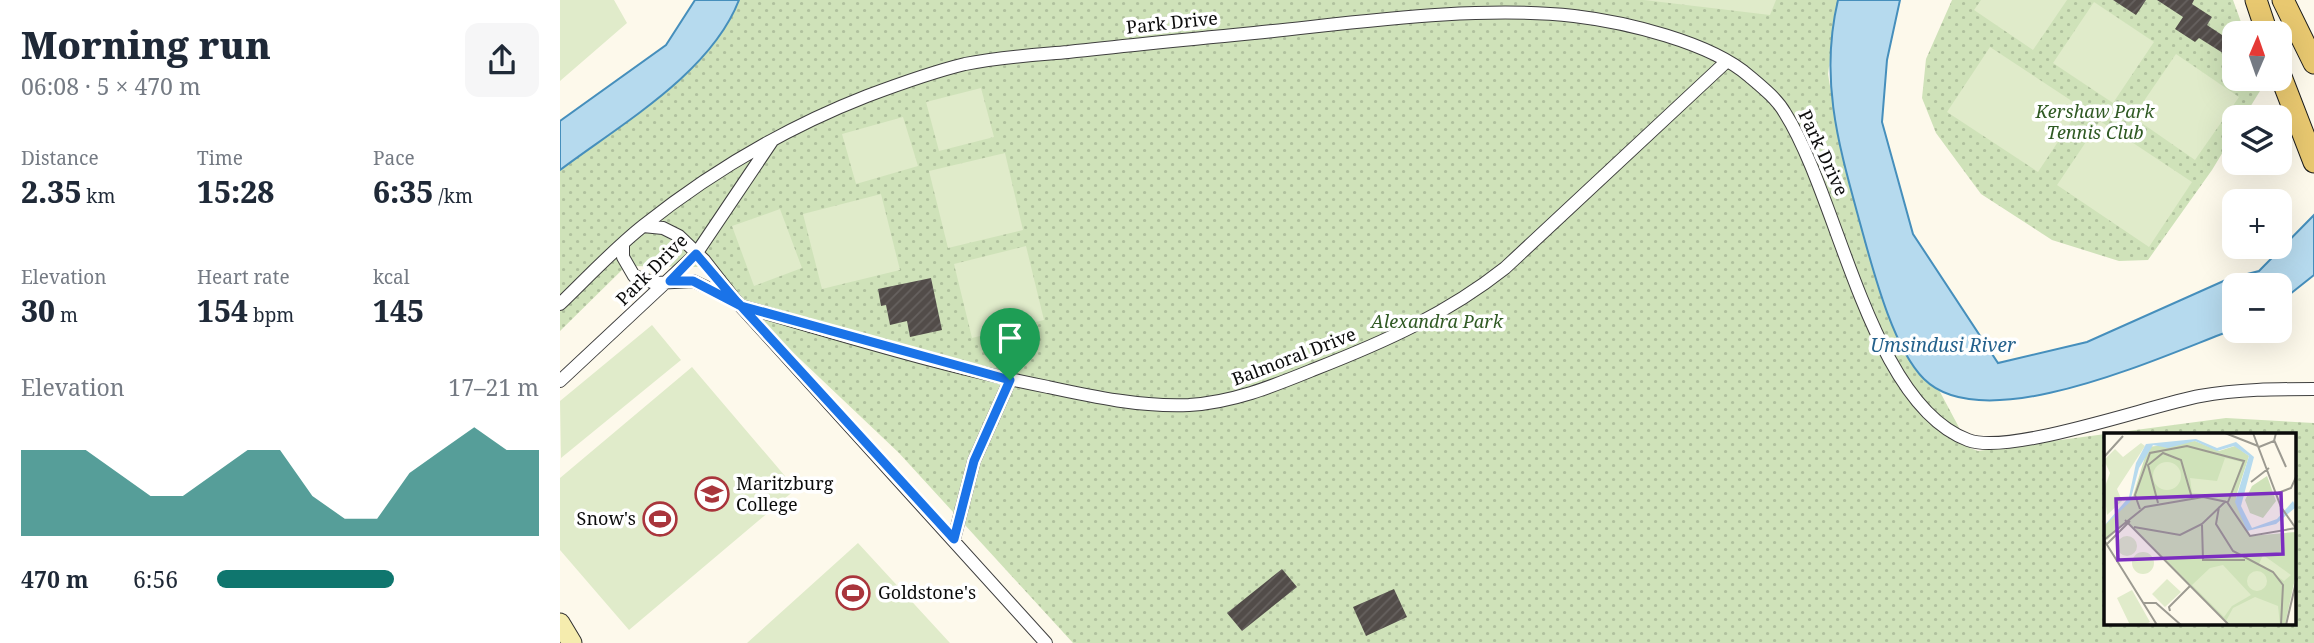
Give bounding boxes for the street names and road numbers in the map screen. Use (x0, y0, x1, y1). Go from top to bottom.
street label: Park Drive (1125, 5, 1219, 39)
street label: Park Drive (1794, 106, 1854, 199)
street label: Park Drive (610, 228, 692, 310)
street label: Balmoral Drive (1228, 321, 1359, 391)

